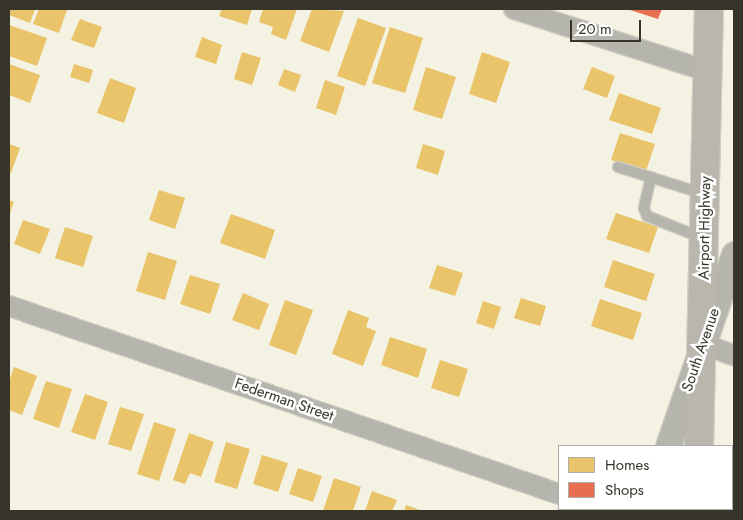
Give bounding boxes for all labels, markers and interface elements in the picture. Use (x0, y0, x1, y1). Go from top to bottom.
scale bar (573, 10, 644, 42)
text: 20 m (578, 18, 612, 40)
street label: Airport Highway (695, 176, 715, 280)
street label: South Avenue (678, 306, 724, 394)
street label: Federman Street (232, 375, 336, 425)
legend (558, 445, 733, 510)
text: Homes (605, 454, 649, 476)
text: Shops (605, 479, 644, 501)

